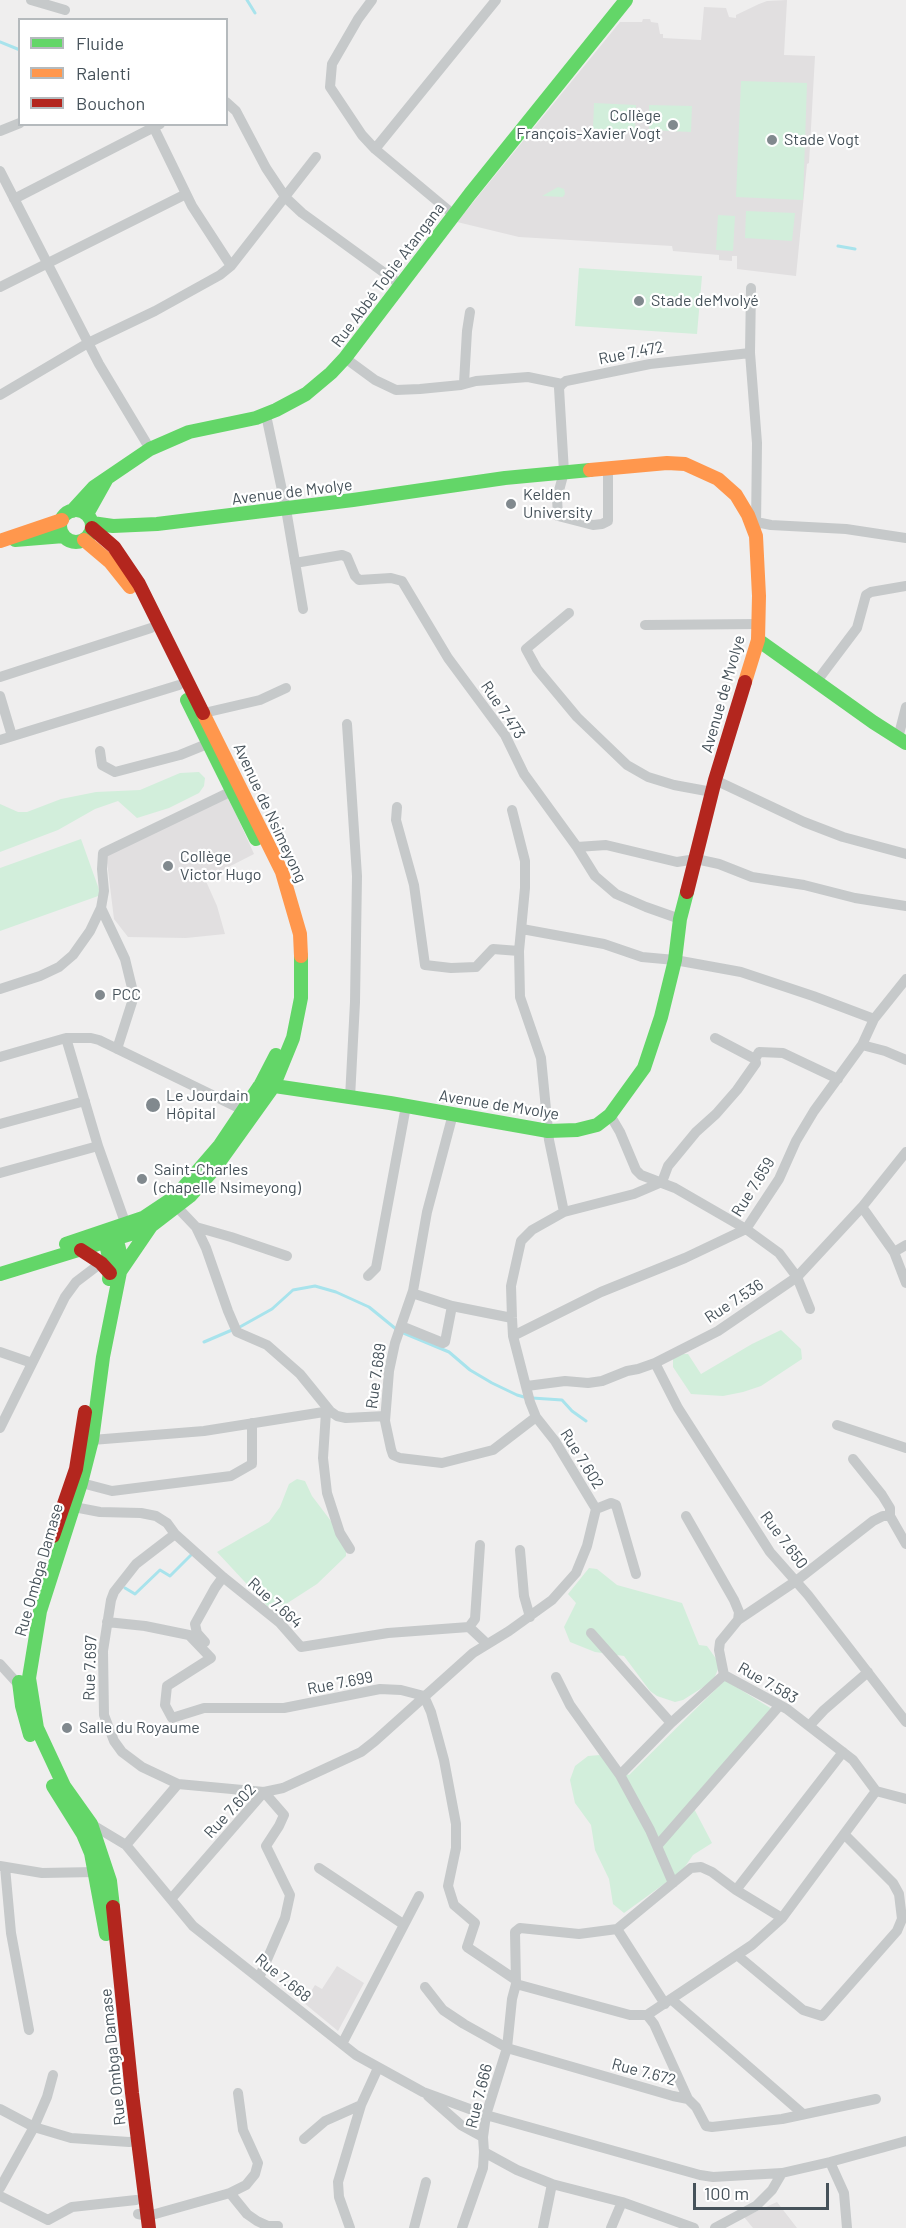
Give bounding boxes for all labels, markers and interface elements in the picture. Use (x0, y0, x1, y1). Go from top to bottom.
legend (18, 18, 228, 126)
text: Fluide (76, 32, 124, 54)
text: Ralenti (76, 62, 131, 84)
text: Bouchon (76, 92, 145, 114)
place label: Collège François-Xavier Vogt (516, 106, 661, 144)
marker: Collège François-Xavier Vogt (666, 118, 680, 132)
place label: Stade Vogt (784, 130, 860, 150)
marker: Stade Vogt (765, 133, 779, 147)
street label: Rue Abbé Tobie Atangana (327, 199, 449, 351)
place label: Stade deMvolyé (651, 291, 759, 311)
marker: Stade deMvolyé (632, 294, 646, 308)
street label: Rue 7.472 (597, 337, 665, 369)
street label: Avenue de Mvolye (231, 475, 353, 509)
place label: Kelden University (523, 485, 593, 523)
marker: Kelden University (504, 497, 518, 511)
street label: Avenue de Mvolye (697, 633, 749, 755)
street label: Rue 7.473 (477, 677, 529, 743)
street label: Avenue de Nsimeyong (229, 740, 311, 886)
place label: Collège Victor Hugo (180, 847, 261, 885)
marker: Collège Victor Hugo (161, 859, 175, 873)
place label: PCC (112, 985, 141, 1005)
marker: PCC (93, 988, 107, 1002)
place label: Le Jourdain Hôpital (166, 1086, 249, 1124)
street label: Avenue de Mvolye (438, 1086, 560, 1124)
marker: Le Jourdain Hôpital (144, 1096, 162, 1114)
street label: Rue 7.659 (727, 1154, 779, 1220)
place label: Saint-Charles (chapelle Nsimeyong) (154, 1160, 301, 1198)
marker: Saint-Charles (chapelle Nsimeyong) (135, 1172, 149, 1186)
street label: Rue 7.536 (701, 1275, 767, 1327)
street label: Rue 7.689 (362, 1342, 390, 1410)
street label: Rue 7.602 (556, 1425, 608, 1493)
street label: Rue Ombga Damase (11, 1501, 67, 1639)
street label: Rue 7.650 (756, 1508, 812, 1572)
street label: Rue 7.664 (244, 1574, 306, 1632)
street label: Rue 7.697 (79, 1635, 101, 1701)
street label: Rue 7.583 (735, 1658, 801, 1708)
street label: Rue 7.699 (306, 1667, 374, 1699)
place label: Salle du Royaume (79, 1718, 200, 1738)
marker: Salle du Royaume (60, 1721, 74, 1735)
street label: Rue 7.602 (200, 1780, 260, 1842)
street label: Rue 7.668 (251, 1950, 315, 2006)
street label: Rue Ombga Damase (96, 1988, 130, 2126)
street label: Rue 7.672 (610, 2054, 678, 2090)
street label: Rue 7.666 (462, 2062, 496, 2130)
scale bar (696, 2171, 832, 2209)
text: 100 m (704, 2182, 749, 2204)

